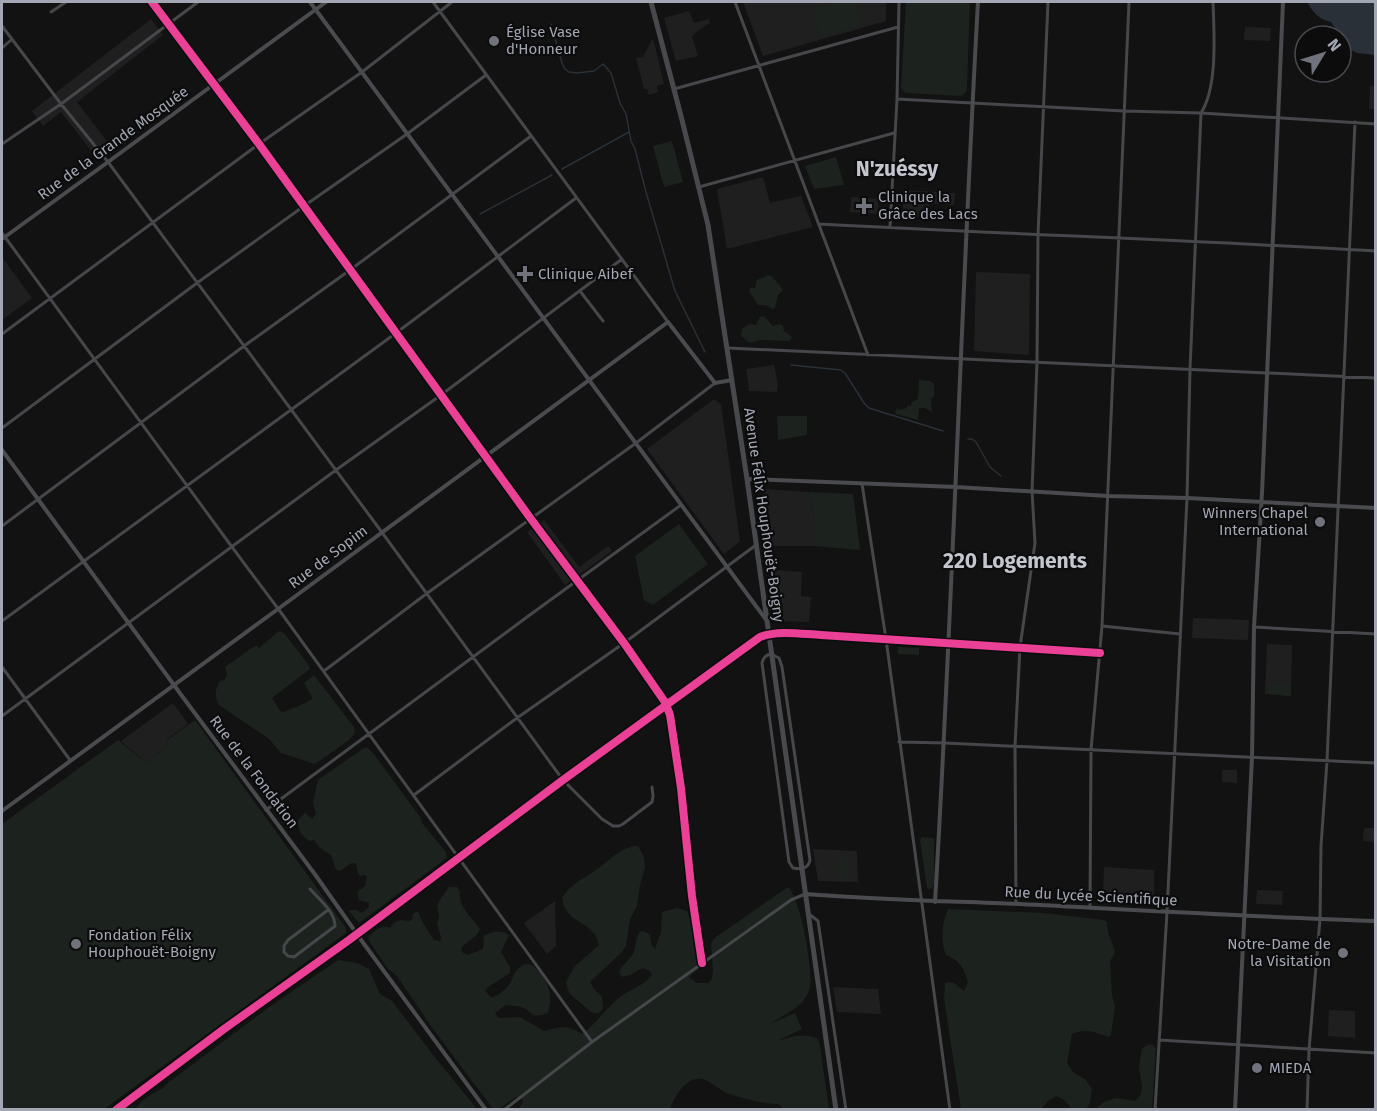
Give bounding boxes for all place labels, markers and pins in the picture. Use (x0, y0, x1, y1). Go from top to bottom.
place label: Église Vase d'Honneur (506, 23, 580, 58)
marker: Église Vase d'Honneur (487, 34, 501, 48)
place label: Clinique la Grâce des Lacs (878, 188, 978, 223)
marker: Clinique la Grâce des Lacs (855, 197, 873, 215)
marker: Clinique Aibef (516, 265, 534, 283)
place label: Clinique Aibef (538, 265, 634, 283)
place label: Winners Chapel International (1202, 504, 1309, 539)
marker: Winners Chapel International (1313, 515, 1327, 529)
place label: Fondation Félix Houphouët-Boigny (88, 926, 217, 961)
place label: Notre-Dame de la Visitation (1227, 935, 1331, 970)
marker: Fondation Félix Houphouët-Boigny (69, 937, 83, 951)
marker: Notre-Dame de la Visitation (1336, 946, 1350, 960)
place label: MIEDA (1269, 1059, 1312, 1077)
marker: MIEDA (1250, 1061, 1264, 1075)

